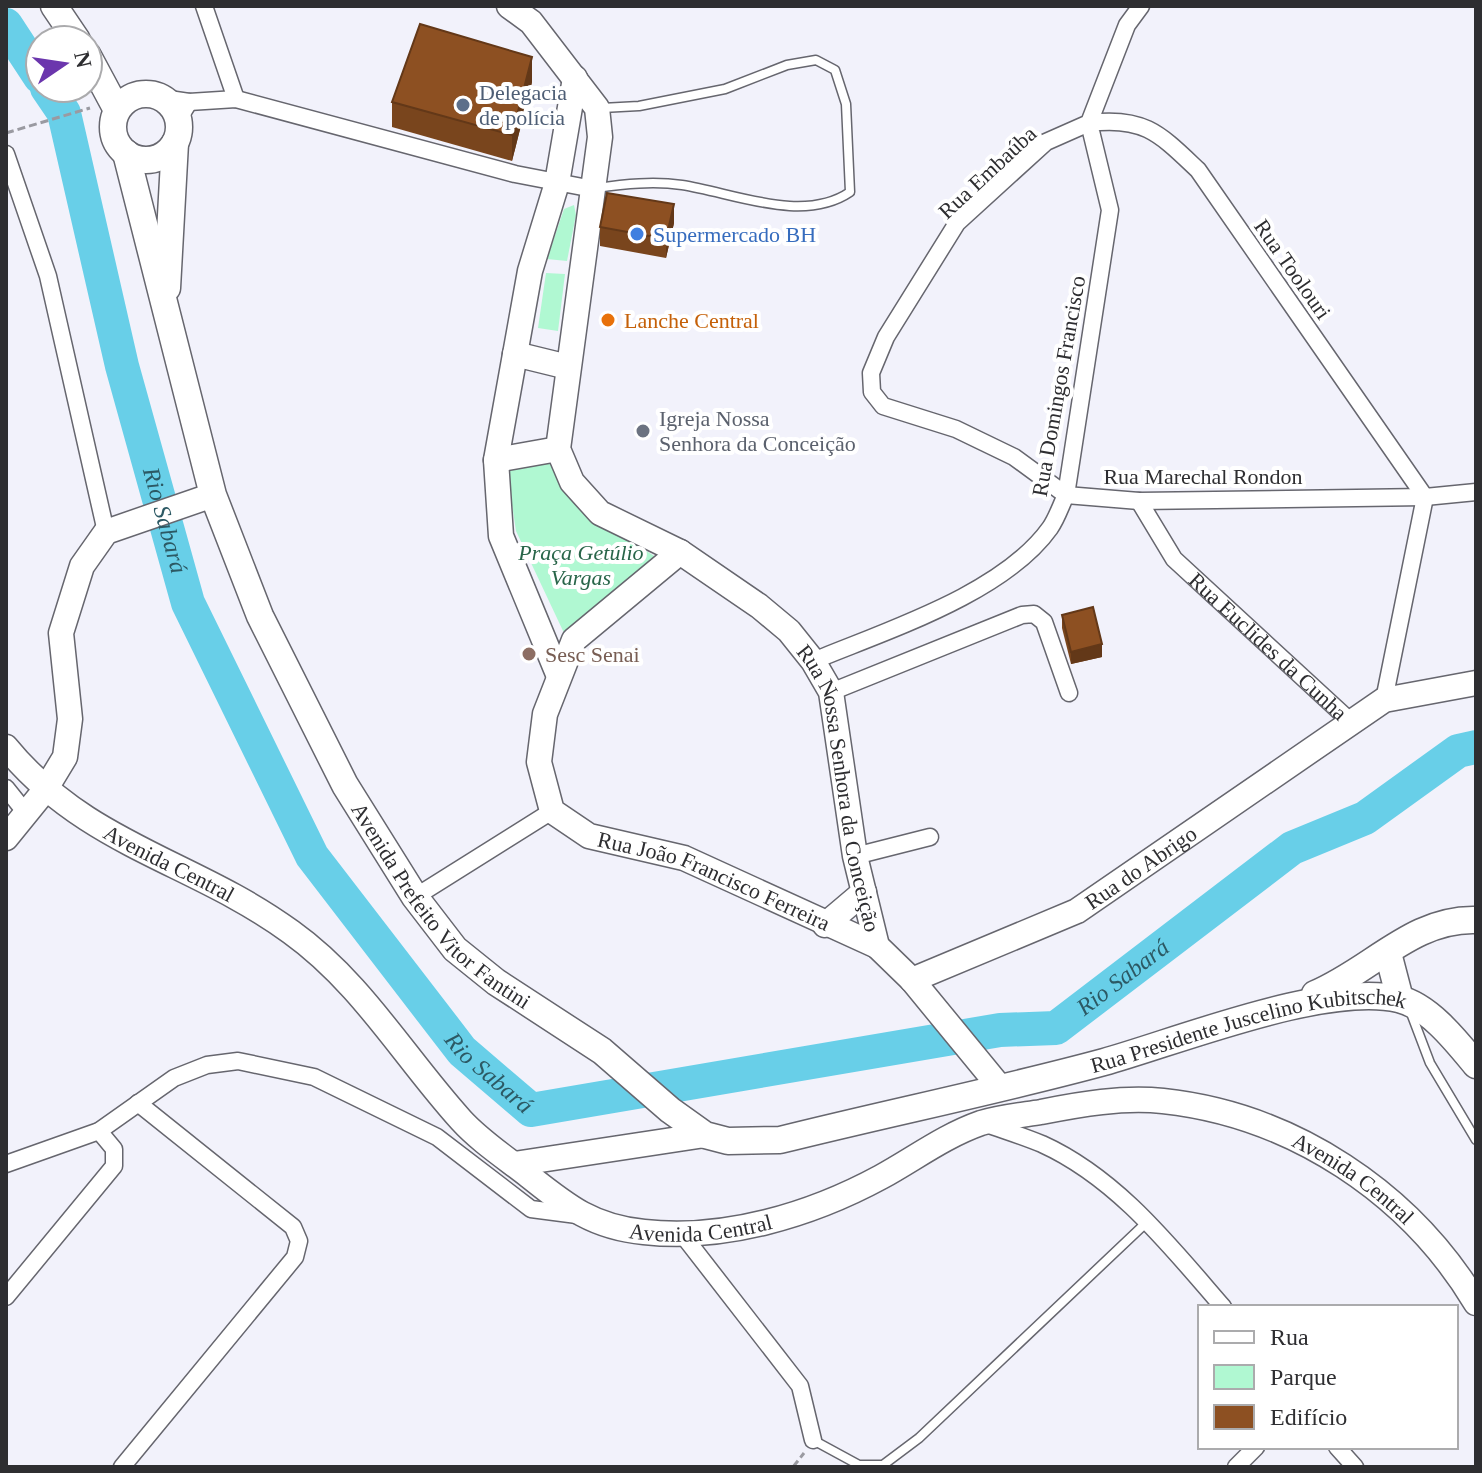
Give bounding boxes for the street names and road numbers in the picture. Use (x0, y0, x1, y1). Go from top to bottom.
street label: Rua Embaúba (933, 121, 1041, 224)
street label: Rua Toolouri (1249, 215, 1336, 324)
street label: Rua Domingos Francisco (1027, 274, 1090, 498)
street label: Rua Marechal Rondon (1103, 464, 1303, 489)
street label: Rua Euclides da Cunha (1184, 567, 1352, 725)
street label: Rua Nossa Senhora da Conceição (792, 640, 885, 934)
street label: Avenida Prefeito Vitor Fantini (346, 798, 535, 1014)
street label: Avenida Central (99, 820, 239, 907)
street label: Rua do Abrigo (1080, 821, 1201, 915)
street label: Rua João Francisco Ferreira (595, 826, 834, 936)
street label: Rua Presidente Juscelino Kubitschek (1088, 984, 1410, 1078)
street label: Avenida Central (1288, 1127, 1419, 1229)
street label: Avenida Central (628, 1209, 775, 1247)

